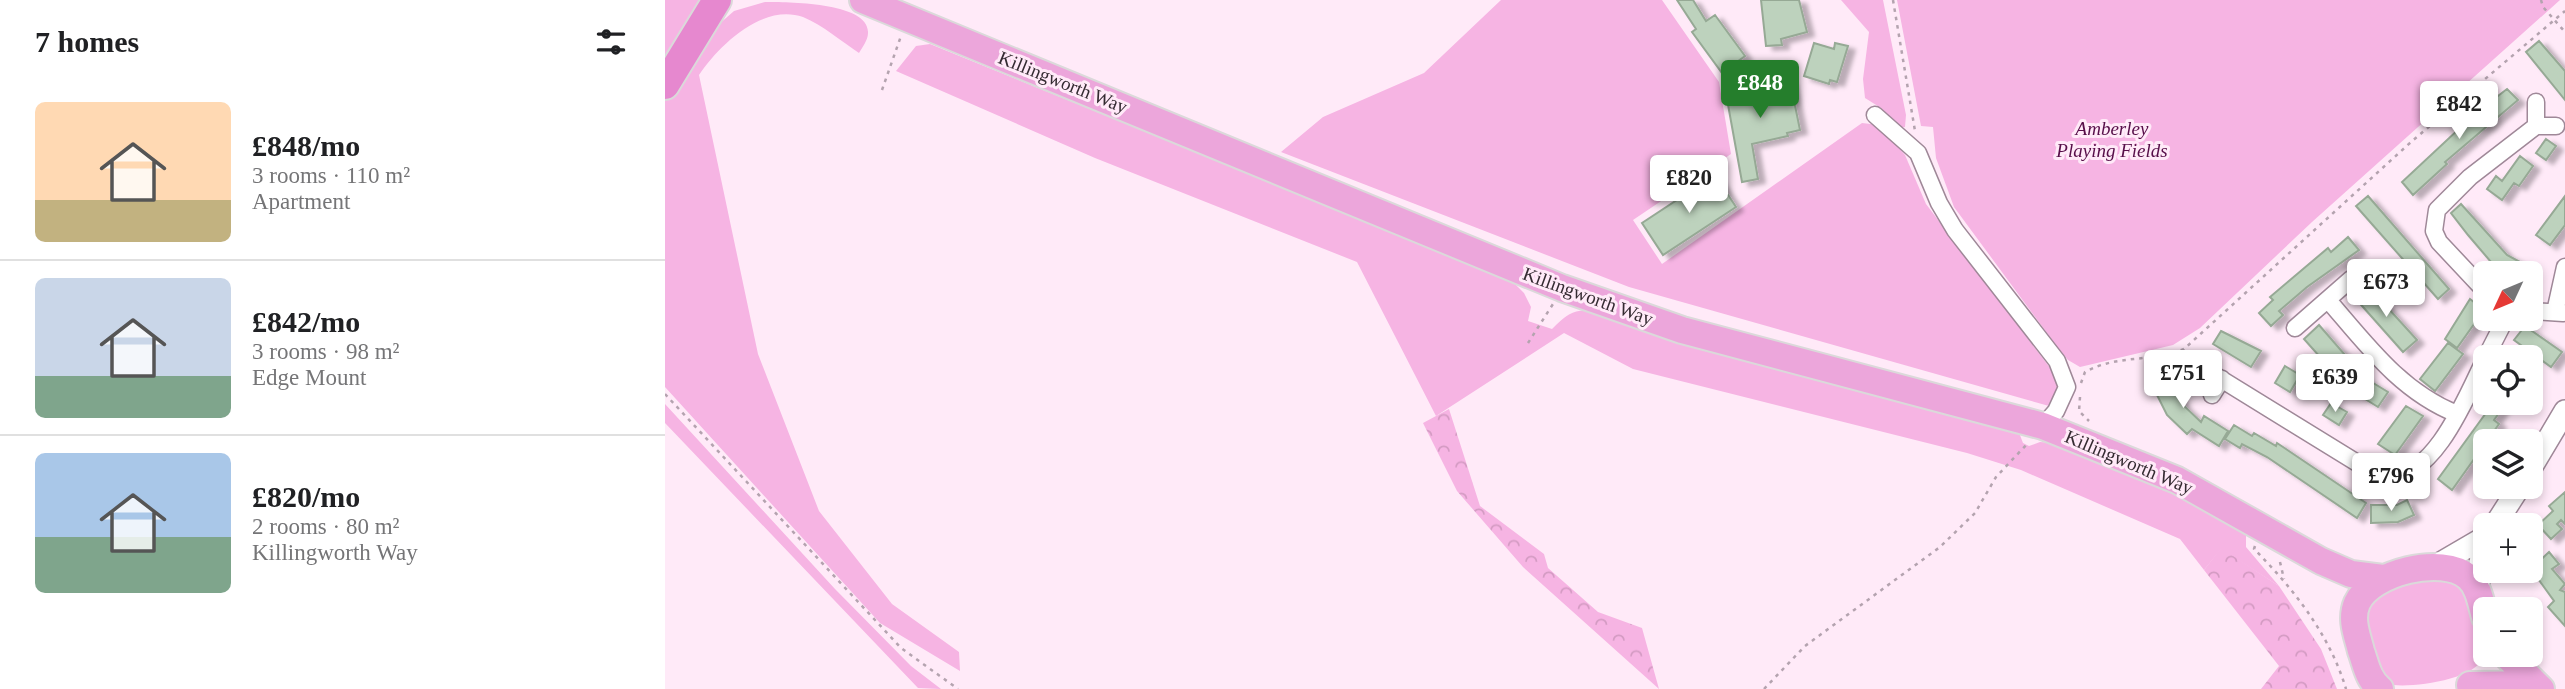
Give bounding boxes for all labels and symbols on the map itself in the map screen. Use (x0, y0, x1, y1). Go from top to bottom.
street label: Killingworth Way (996, 47, 1131, 118)
pin: £848 (1719, 60, 1801, 120)
pin: £842 (2418, 82, 2500, 141)
park label: Amberley Playing Fields (2055, 118, 2168, 161)
pin: £820 (1648, 156, 1730, 215)
pin: £673 (2345, 260, 2427, 319)
north arrow (2473, 261, 2543, 331)
street label: Killingworth Way (1520, 263, 1656, 329)
pin: £751 (2142, 350, 2224, 410)
pin: £639 (2294, 354, 2376, 414)
street label: Killingworth Way (2062, 426, 2197, 499)
pin: £796 (2350, 454, 2432, 513)

